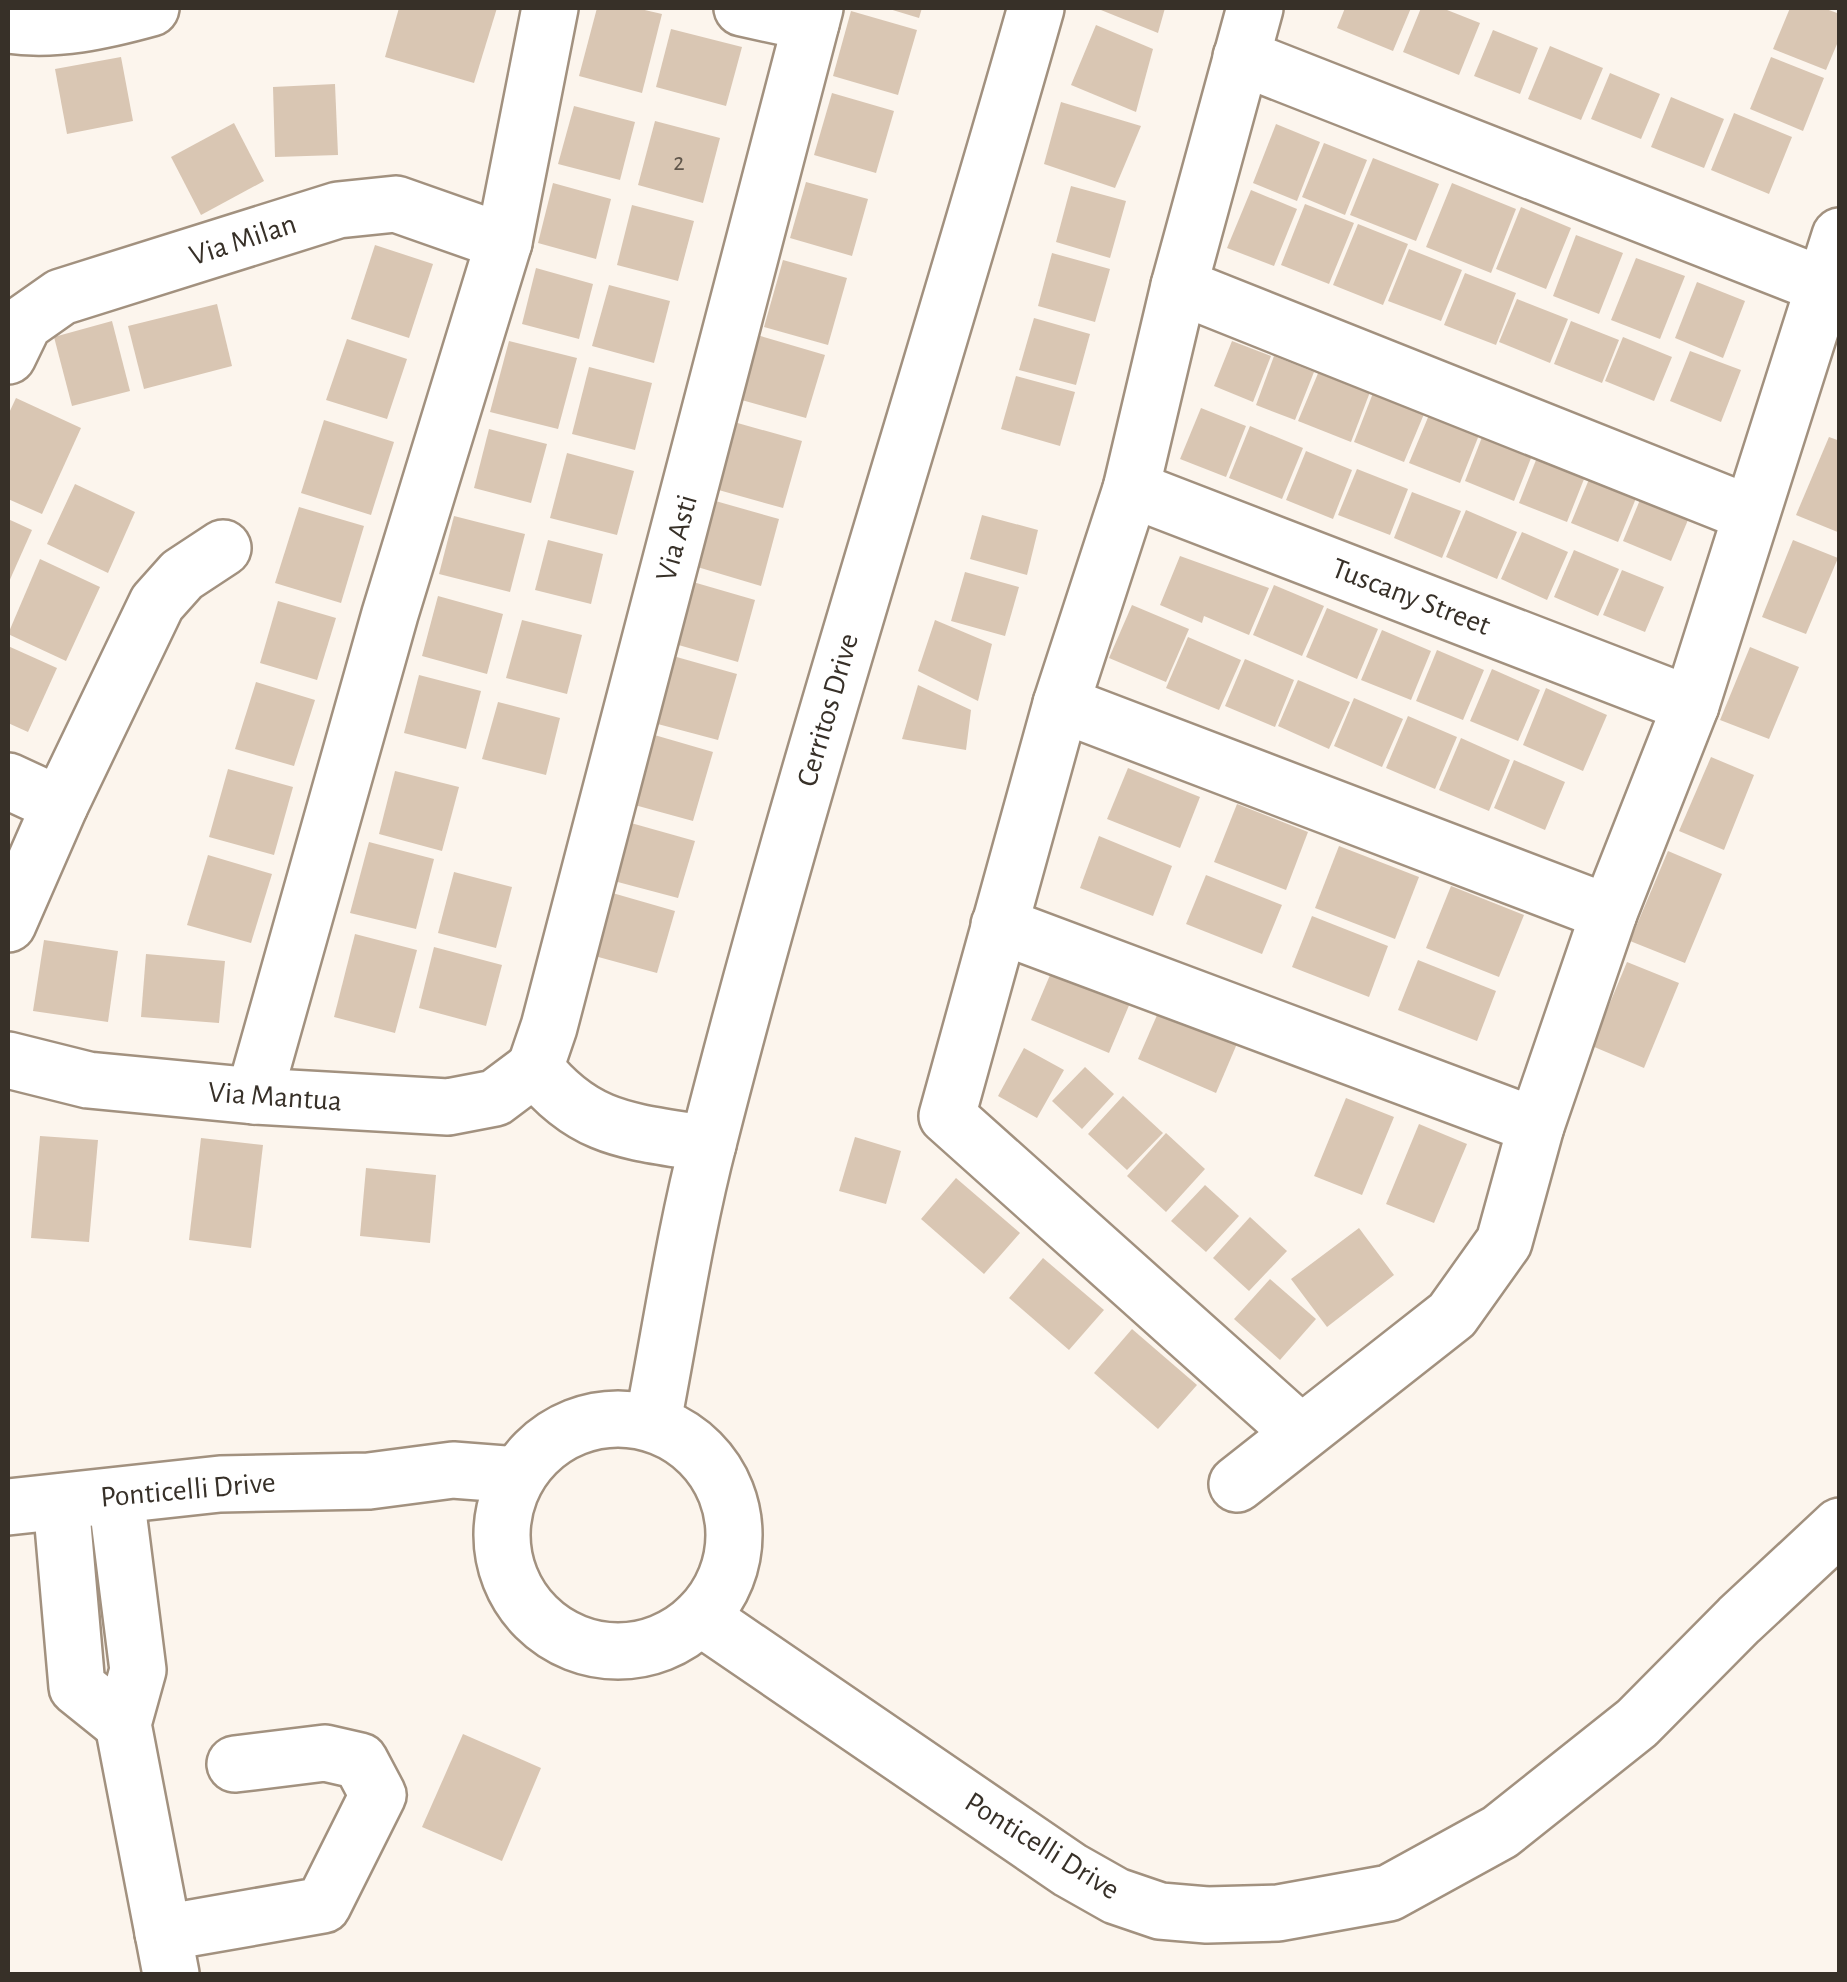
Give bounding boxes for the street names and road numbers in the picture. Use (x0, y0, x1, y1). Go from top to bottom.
street label: Via Milan (186, 209, 300, 271)
street label: Via Asti (651, 491, 703, 585)
street label: Tuscany Street (1328, 553, 1495, 641)
street label: Cerritos Drive (792, 630, 864, 790)
street label: Via Mantua (207, 1077, 343, 1117)
street label: Ponticelli Drive (99, 1467, 277, 1513)
street label: Ponticelli Drive (959, 1787, 1125, 1905)

